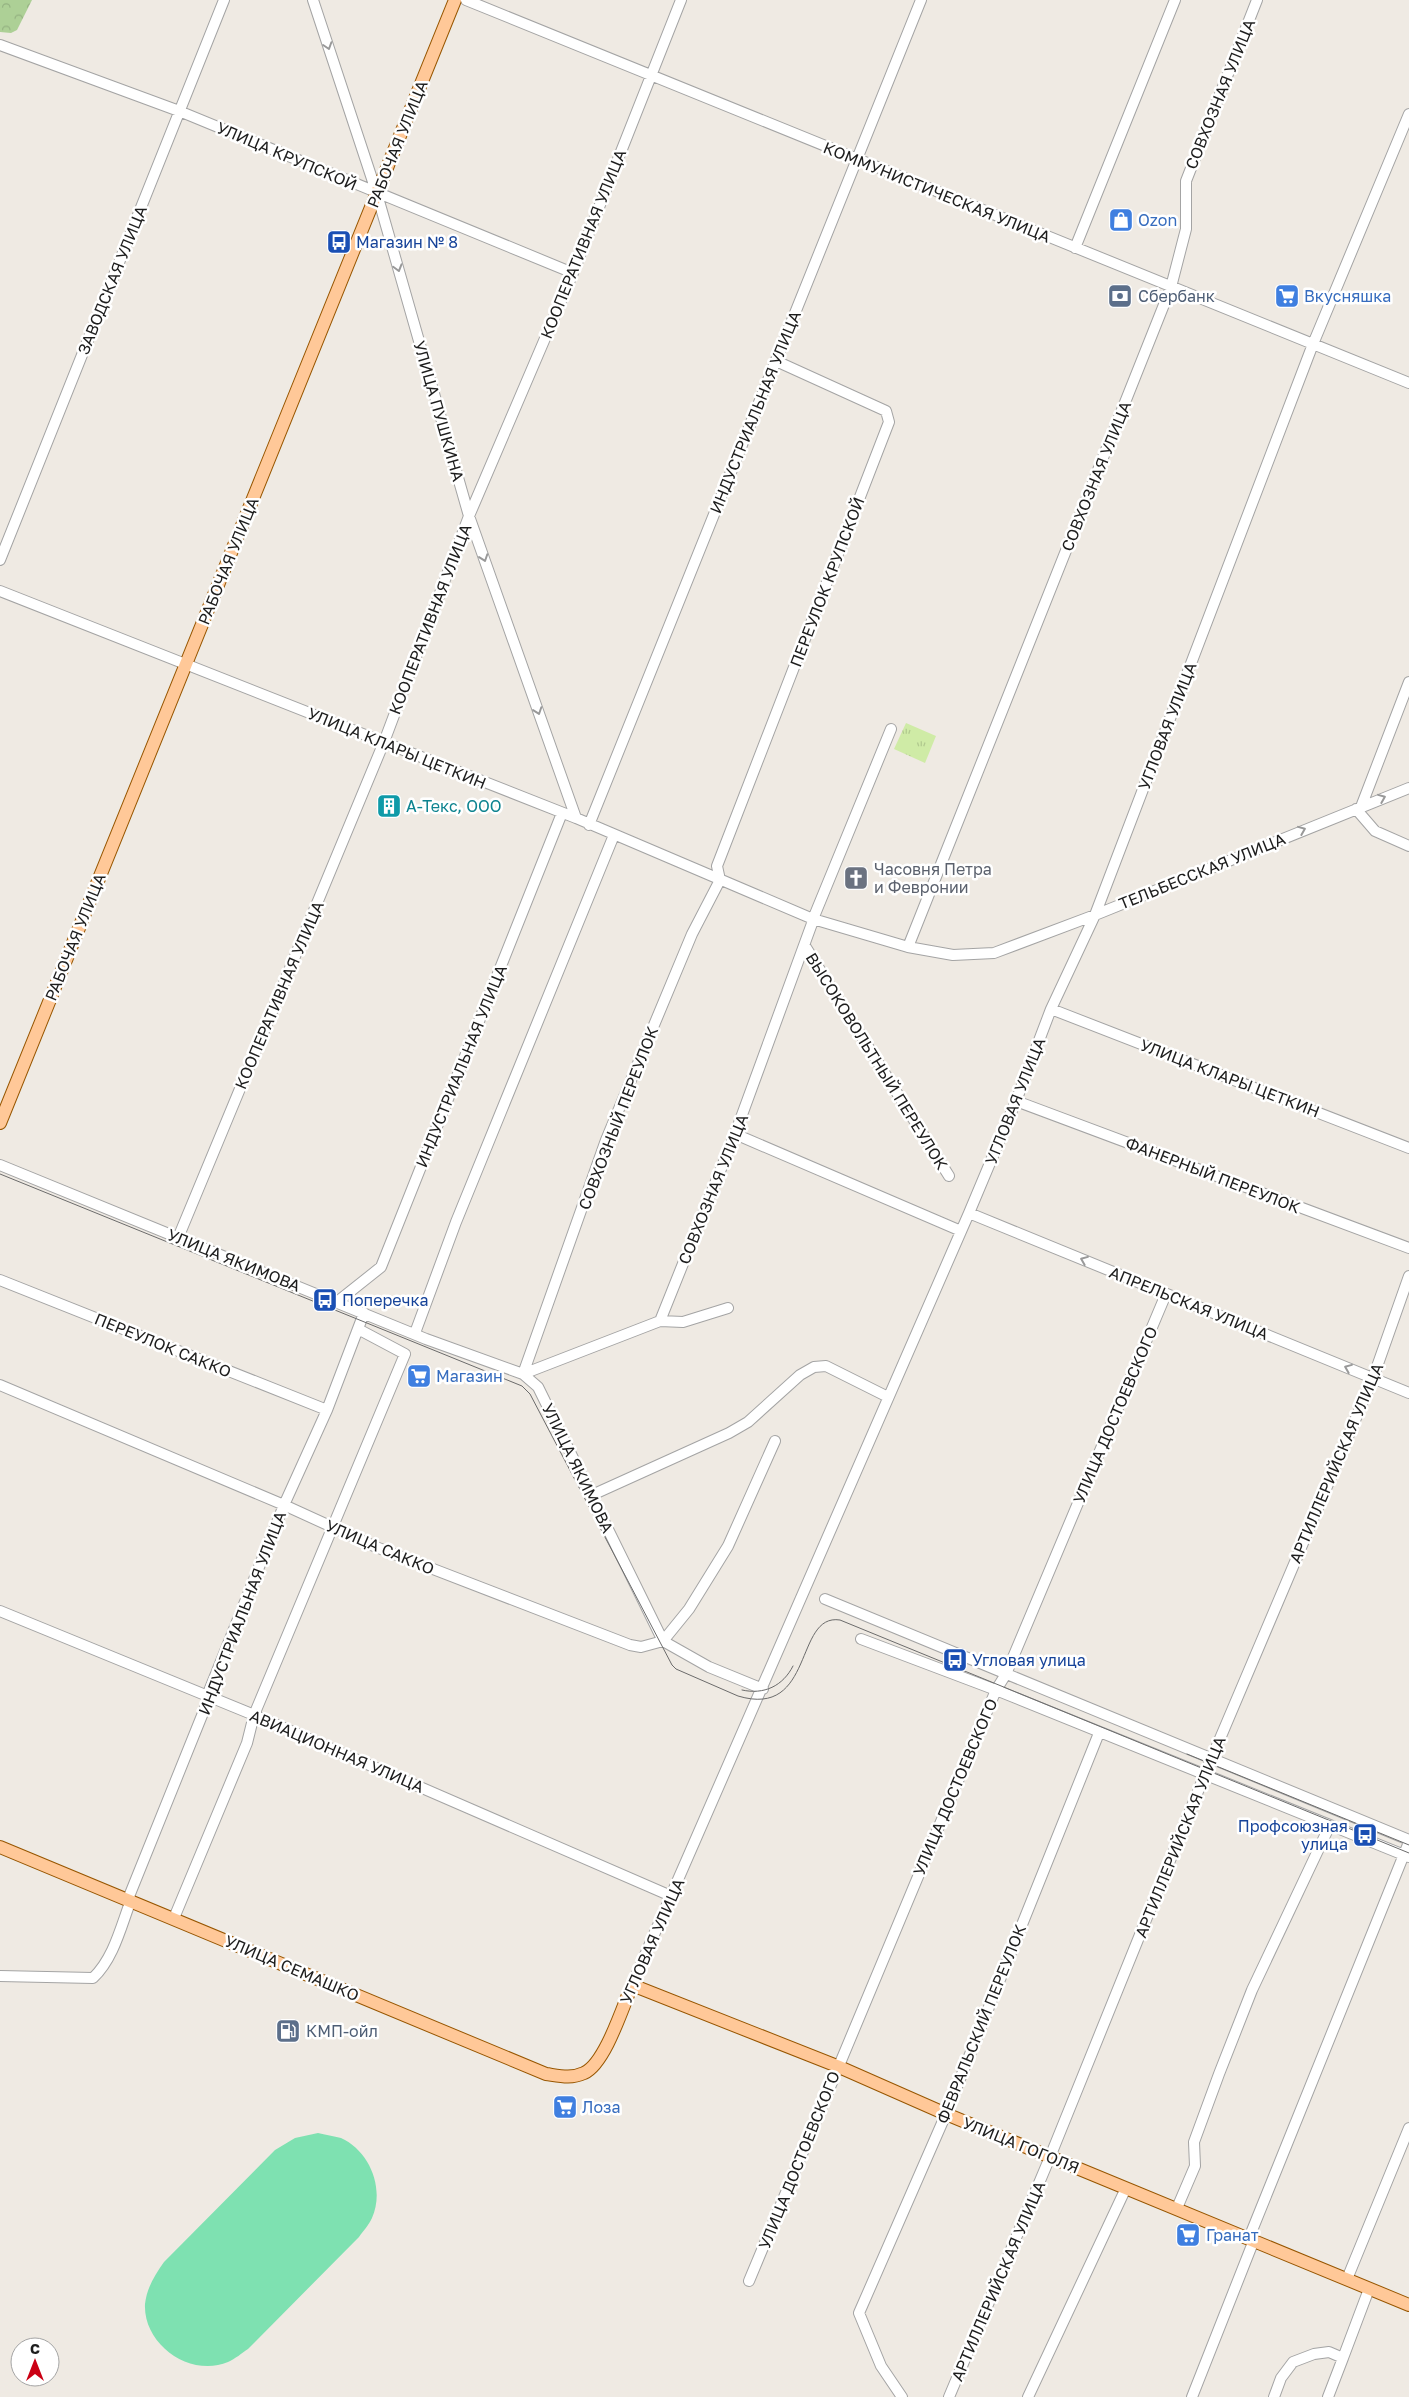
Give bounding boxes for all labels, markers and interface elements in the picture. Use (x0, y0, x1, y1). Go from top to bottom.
street label: СОВХОЗНАЯ УЛИЦА (1181, 16, 1259, 172)
one-way arrow (322, 42, 332, 50)
street label: РАБОЧАЯ УЛИЦА (362, 77, 432, 211)
street label: УЛИЦА КРУПСКОЙ (214, 117, 360, 195)
street label: КОММУНИСТИЧЕСКАЯ УЛИЦА (821, 137, 1054, 247)
street label: КООПЕРАТИВНАЯ УЛИЦА (536, 146, 630, 342)
street label: ЗАВОДСКАЯ УЛИЦА (73, 202, 151, 357)
shop icon: Ozon (1108, 207, 1134, 233)
place label: Ozon (1138, 210, 1177, 230)
bus stop icon: Магазин № 8 (326, 229, 352, 255)
place label: Магазин № 8 (356, 232, 458, 252)
one-way arrow (392, 264, 403, 272)
bank icon: Сбербанк (1107, 283, 1133, 309)
supermarket icon: Вкусняшка (1274, 283, 1300, 309)
place label: Сбербанк (1138, 286, 1215, 306)
place label: Вкусняшка (1304, 286, 1391, 306)
street label: ИНДУСТРИАЛЬНАЯ УЛИЦА (705, 308, 805, 516)
street label: УЛИЦА ПУШКИНА (409, 338, 469, 484)
street label: СОВХОЗНАЯ УЛИЦА (1057, 398, 1135, 554)
street label: РАБОЧАЯ УЛИЦА (193, 494, 263, 628)
street label: ПЕРЕУЛОК КРУПСКОЙ (785, 494, 869, 670)
street label: КООПЕРАТИВНАЯ УЛИЦА (384, 521, 476, 717)
one-way arrow (478, 553, 488, 562)
street label: УГЛОВАЯ УЛИЦА (1133, 659, 1201, 793)
street label: УЛИЦА КЛАРЫ ЦЕТКИН (305, 703, 489, 793)
one-way arrow (532, 706, 542, 715)
building icon: А-Текс, ООО (376, 793, 402, 819)
one-way arrow (1377, 794, 1386, 805)
place label: А-Текс, ООО (406, 796, 502, 816)
one-way arrow (1297, 826, 1306, 837)
street label: ТЕЛЬБЕССКАЯ УЛИЦА (1116, 828, 1288, 914)
place label: Часовня Петра и Февронии (874, 859, 992, 897)
church icon: Часовня Петра и Февронии (843, 865, 869, 891)
street label: РАБОЧАЯ УЛИЦА (40, 870, 110, 1004)
street label: КООПЕРАТИВНАЯ УЛИЦА (230, 898, 328, 1092)
street label: ВЫСОКОВОЛЬТНЫЙ ПЕРЕУЛОК (802, 949, 952, 1173)
street label: ИНДУСТРИАЛЬНАЯ УЛИЦА (411, 962, 511, 1170)
street label: СОВХОЗНЫЙ ПЕРЕУЛОК (574, 1024, 662, 1212)
street label: УГЛОВАЯ УЛИЦА (980, 1034, 1050, 1167)
street label: УЛИЦА КЛАРЫ ЦЕТКИН (1137, 1034, 1323, 1122)
street label: СОВХОЗНАЯ УЛИЦА (674, 1111, 752, 1267)
street label: ФАНЕРНЫЙ ПЕРЕУЛОК (1123, 1132, 1303, 1218)
street label: УЛИЦА ЯКИМОВА (164, 1224, 304, 1296)
one-way arrow (1080, 1256, 1089, 1266)
street label: АПРЕЛЬСКАЯ УЛИЦА (1107, 1262, 1272, 1344)
bus stop icon: Поперечка (312, 1287, 338, 1313)
place label: Поперечка (342, 1290, 429, 1310)
street label: ПЕРЕУЛОК САККО (92, 1308, 234, 1382)
street label: УЛИЦА ДОСТОЕВСКОГО (1069, 1323, 1161, 1507)
street label: АРТИЛЛЕРИЙСКАЯ УЛИЦА (1285, 1360, 1387, 1566)
supermarket icon: Магазин (406, 1363, 432, 1389)
one-way arrow (1344, 1364, 1353, 1374)
place label: Магазин (436, 1366, 503, 1386)
street label: УЛИЦА ЯКИМОВА (538, 1400, 618, 1536)
street label: ИНДУСТРИАЛЬНАЯ УЛИЦА (194, 1508, 290, 1718)
street label: УЛИЦА САККО (323, 1515, 437, 1579)
bus stop icon: Угловая улица (942, 1647, 968, 1673)
place label: Угловая улица (972, 1650, 1086, 1670)
street label: УЛИЦА ДОСТОЕВСКОГО (909, 1695, 1001, 1879)
street label: АВИАЦИОННАЯ УЛИЦА (247, 1705, 427, 1797)
street label: АРТИЛЛЕРИЙСКАЯ УЛИЦА (1130, 1733, 1230, 1941)
place label: Профсоюзная улица (1238, 1816, 1348, 1854)
bus stop icon: Профсоюзная улица (1352, 1822, 1378, 1848)
street label: УГЛОВАЯ УЛИЦА (615, 1875, 689, 2007)
street label: ФЕВРАЛЬСКИЙ ПЕРЕУЛОК (932, 1921, 1030, 2127)
street label: УЛИЦА СЕМАШКО (222, 1931, 362, 2005)
fuel station icon: КМП-ойл (275, 2018, 301, 2044)
place label: КМП-ойл (306, 2021, 378, 2041)
street label: УЛИЦА ДОСТОЕВСКОГО (754, 2068, 844, 2252)
supermarket icon: Лоза (552, 2094, 578, 2120)
place label: Лоза (582, 2097, 620, 2117)
street label: УЛИЦА ГОГОЛЯ (960, 2112, 1082, 2178)
street label: АРТИЛЛЕРИЙСКАЯ УЛИЦА (947, 2178, 1049, 2384)
supermarket icon: Гранат (1175, 2222, 1201, 2248)
place label: Гранат (1206, 2225, 1259, 2245)
north arrow (10, 2337, 60, 2387)
text: С (30, 2340, 40, 2357)

